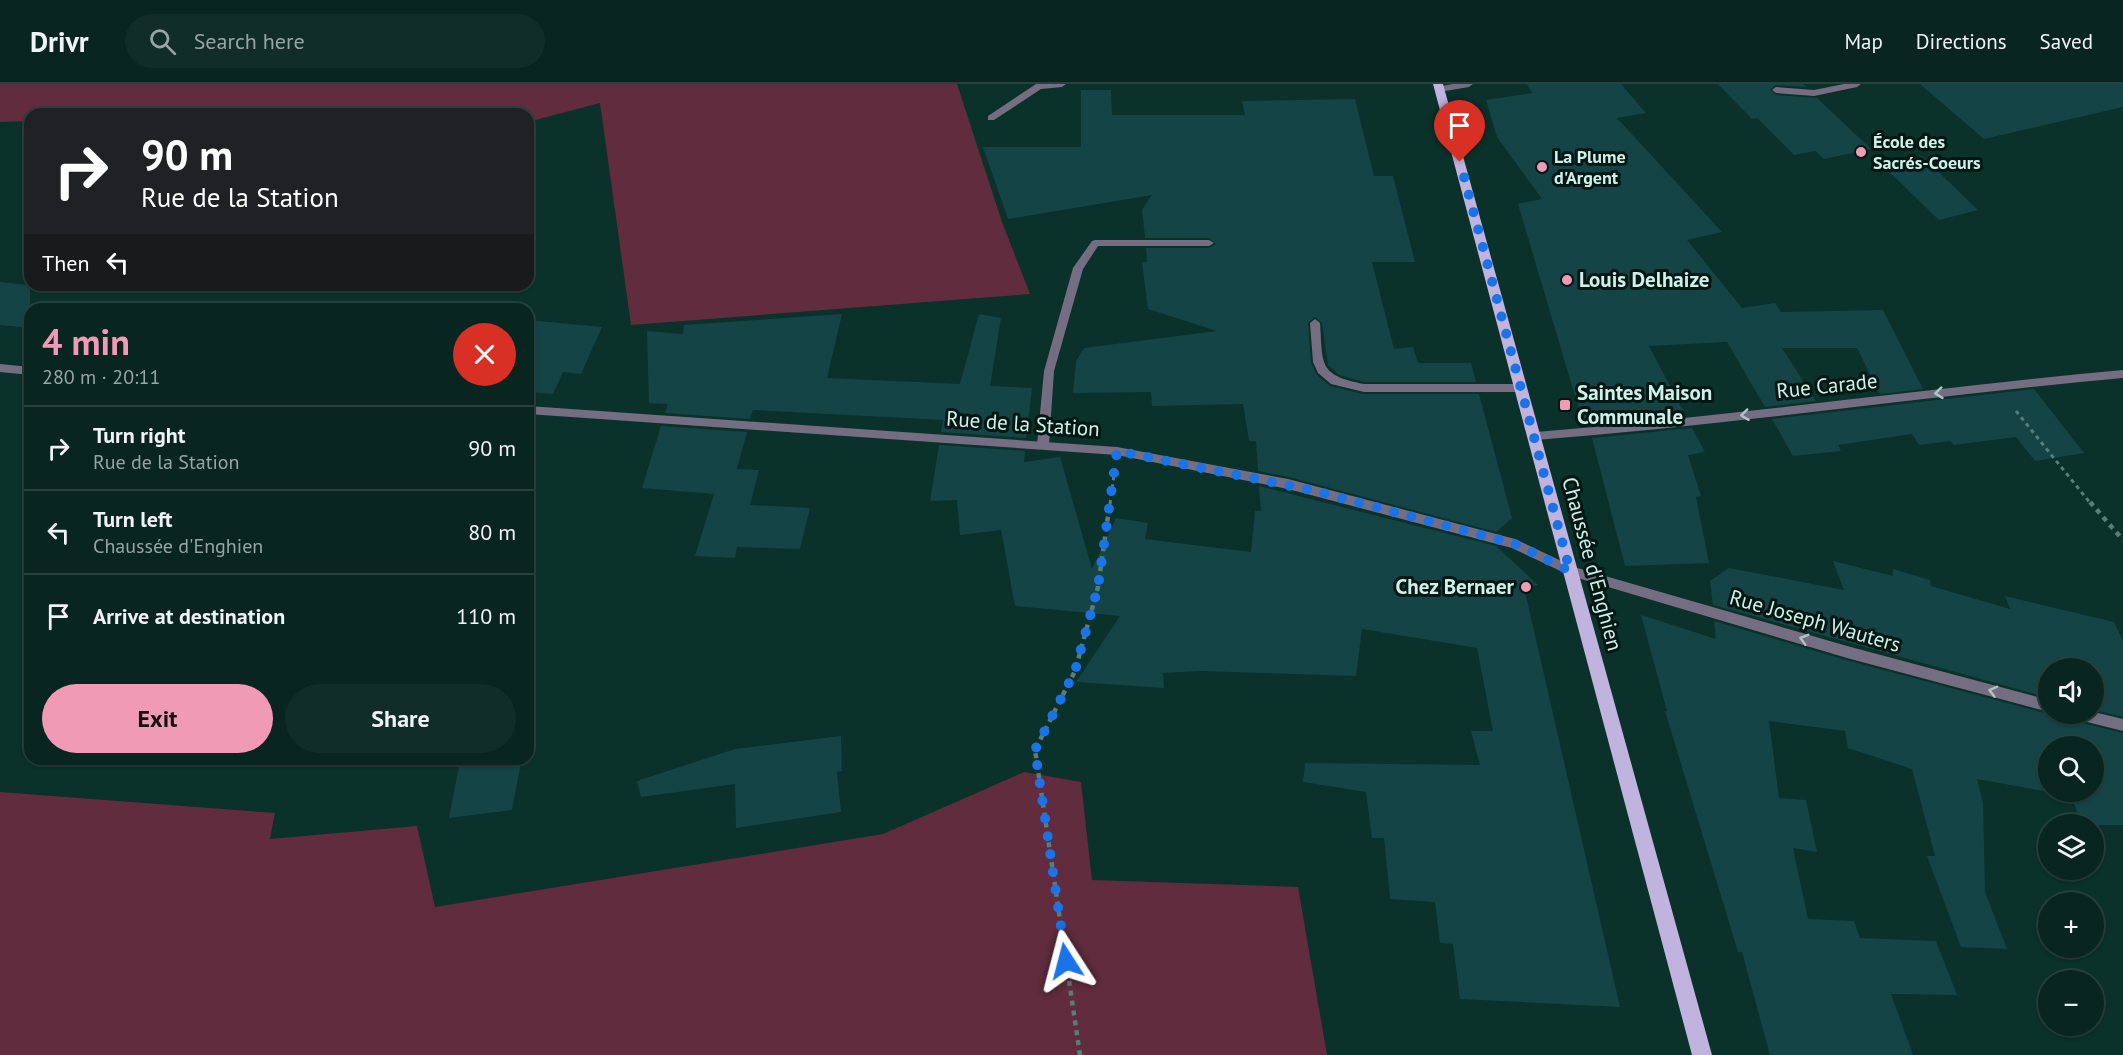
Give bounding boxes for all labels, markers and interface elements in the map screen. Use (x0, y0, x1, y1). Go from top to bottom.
search box (125, 14, 545, 68)
text: Drivr (30, 23, 89, 60)
icon: search (146, 25, 179, 58)
text: Search here (194, 27, 305, 55)
text: Map (1844, 28, 1883, 55)
text: Directions (1916, 28, 2007, 55)
text: Saved (2040, 28, 2093, 55)
pin (1434, 100, 1485, 162)
icon: arrive (1443, 109, 1476, 142)
text: 90 m (141, 127, 233, 182)
place label: École des Sacrés-Coeurs (1873, 130, 1981, 174)
icon: right (42, 132, 120, 210)
place label: La Plume d'Argent (1554, 145, 1626, 189)
marker: École des Sacrés-Coeurs (1854, 145, 1868, 159)
marker: La Plume d'Argent (1535, 160, 1549, 174)
text: Rue de la Station (141, 180, 339, 214)
icon: left (101, 246, 134, 279)
text: Then (42, 249, 89, 277)
place label: Louis Delhaize (1579, 266, 1710, 293)
marker: Louis Delhaize (1560, 273, 1574, 287)
text: 4 min (42, 318, 130, 365)
button: close (453, 323, 516, 386)
text: 280 m · 20:11 (42, 364, 160, 390)
street label: Rue Carade (1775, 367, 1879, 404)
place label: Saintes Maison Communale (1577, 379, 1712, 430)
one-way arrow (1934, 386, 1943, 399)
marker: Saintes Maison Communale (1558, 398, 1572, 412)
street label: Rue de la Station (945, 405, 1101, 442)
one-way arrow (1741, 408, 1750, 421)
text: Turn right (93, 421, 185, 449)
icon: right (42, 432, 75, 465)
text: 90 m (468, 434, 516, 462)
text: Rue de la Station (93, 449, 239, 475)
street label: Chaussée d'Enghien (1556, 474, 1629, 654)
text: Turn left (93, 505, 173, 533)
icon: left (42, 516, 75, 549)
text: 80 m (468, 518, 516, 546)
text: Chaussée d'Enghien (93, 533, 263, 559)
place label: Chez Bernaer (1396, 573, 1515, 600)
marker: Chez Bernaer (1519, 580, 1533, 594)
street label: Rue Joseph Wauters (1727, 583, 1904, 658)
icon: arrive (42, 600, 75, 633)
text: Arrive at destination (93, 602, 285, 630)
text: 110 m (456, 602, 516, 630)
one-way arrow (1799, 634, 1810, 646)
map controls (2038, 658, 2104, 1036)
button: sound (2038, 658, 2104, 724)
button: Exit (42, 684, 273, 753)
button: Share (285, 684, 516, 753)
one-way arrow (1988, 685, 1998, 698)
button: search (2038, 736, 2104, 802)
button: layers (2038, 814, 2104, 880)
button: + (2038, 892, 2104, 958)
position arrow (1034, 929, 1098, 993)
button: − (2038, 970, 2104, 1036)

